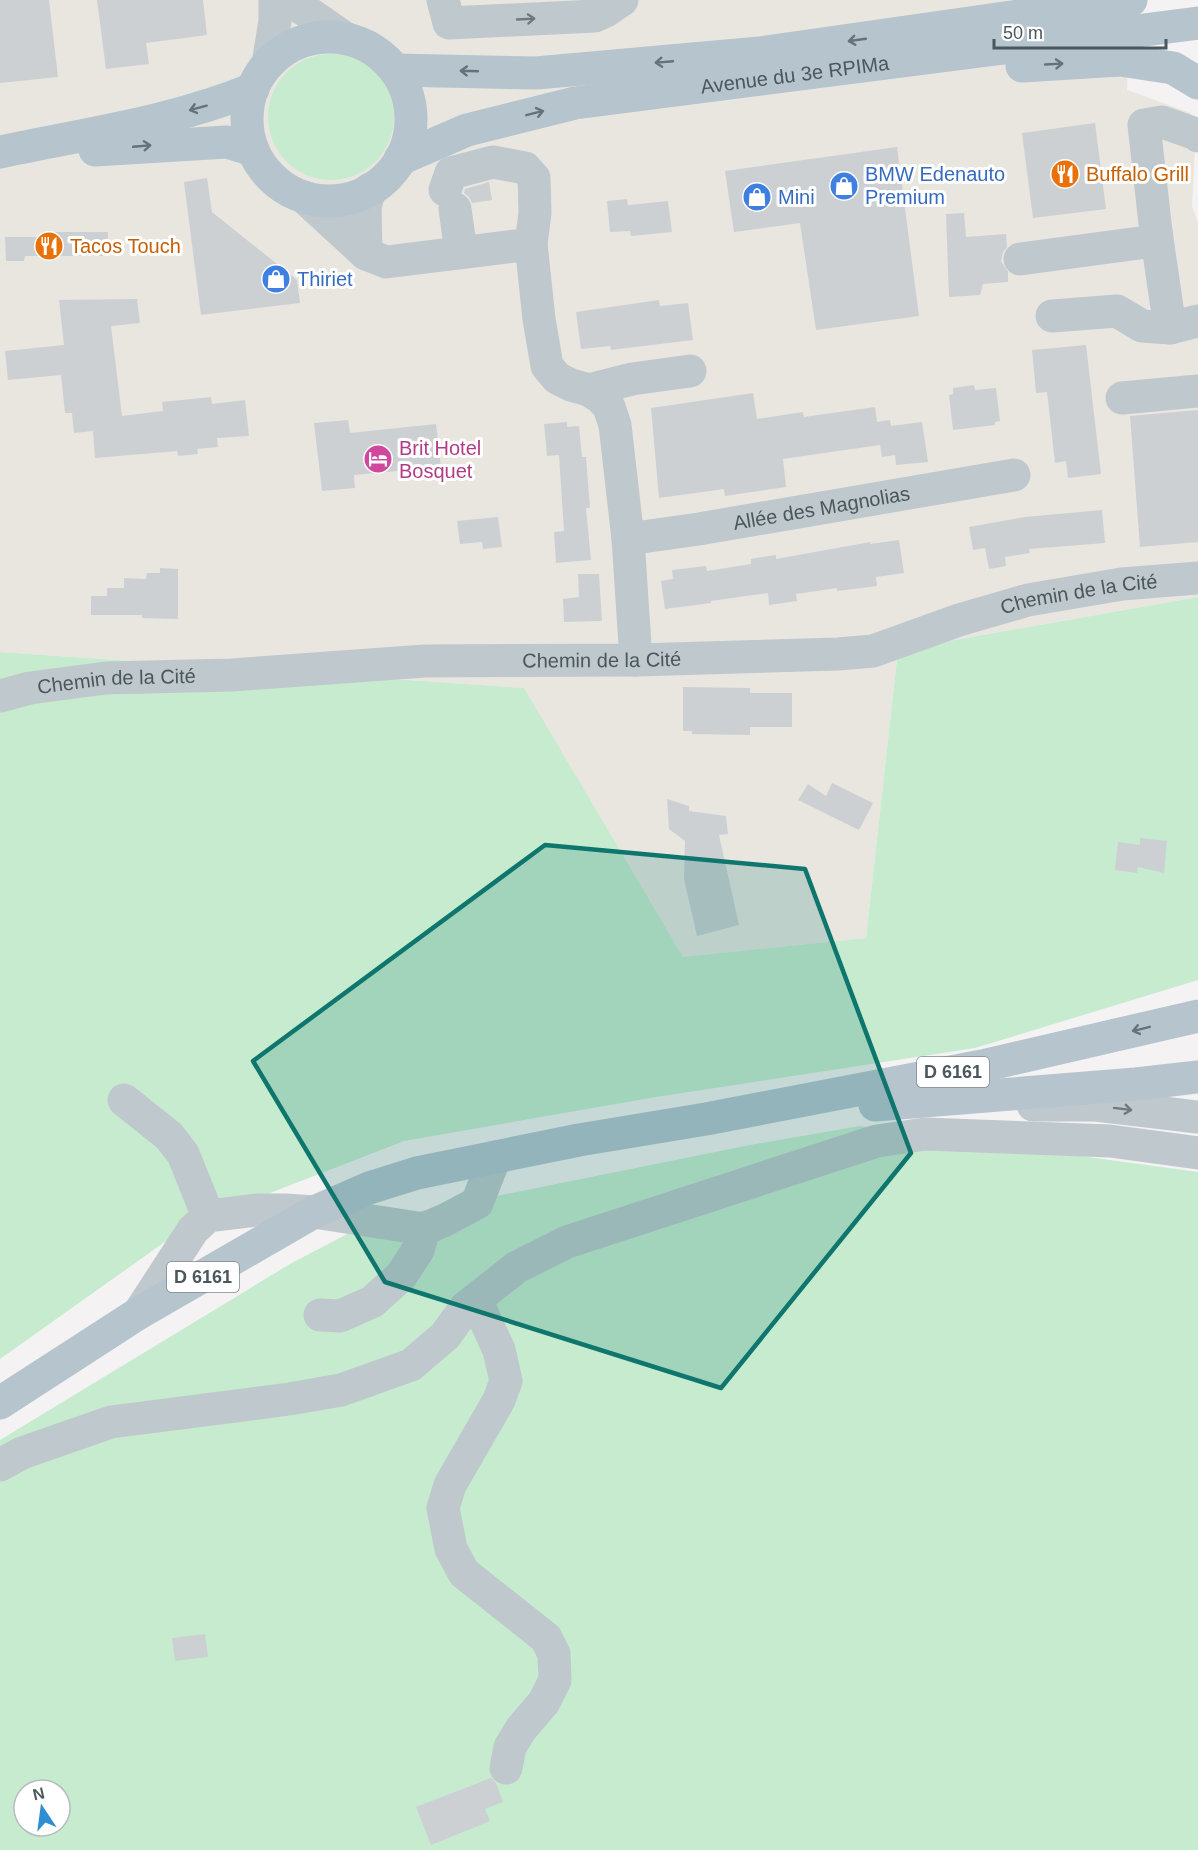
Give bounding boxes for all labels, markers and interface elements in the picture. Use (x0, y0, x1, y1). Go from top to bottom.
scale bar (994, 12, 1166, 50)
one-way arrow (515, 14, 535, 25)
text: 50 m (1003, 23, 1043, 43)
one-way arrow (848, 34, 868, 45)
street label: Avenue du 3e RPIMa (699, 52, 891, 98)
one-way arrow (654, 57, 674, 68)
one-way arrow (1044, 58, 1064, 69)
one-way arrow (460, 66, 480, 77)
one-way arrow (188, 103, 207, 114)
one-way arrow (525, 107, 544, 119)
one-way arrow (132, 141, 152, 152)
restaurant icon: Buffalo Grill (1049, 158, 1081, 190)
place label: BMW Edenauto Premium (865, 163, 1005, 208)
place label: Buffalo Grill (1086, 163, 1189, 185)
shop icon: BMW Edenauto Premium (828, 170, 860, 202)
shop icon: Mini (741, 181, 773, 213)
place label: Mini (778, 186, 815, 208)
restaurant icon: Tacos Touch (33, 230, 65, 262)
place label: Tacos Touch (70, 235, 181, 257)
shop icon: Thiriet (260, 263, 292, 295)
place label: Thiriet (297, 268, 353, 290)
place label: Brit Hotel Bosquet (399, 437, 481, 482)
hotel icon: Brit Hotel Bosquet (362, 443, 394, 475)
street label: Allée des Magnolias (731, 482, 912, 534)
street label: Chemin de la Cité (998, 570, 1158, 618)
street label: Chemin de la Cité (522, 648, 682, 672)
street label: Chemin de la Cité (36, 665, 196, 698)
one-way arrow (1132, 1024, 1151, 1036)
road number: D 6161 (917, 1057, 989, 1087)
one-way arrow (1113, 1103, 1132, 1114)
road number: D 6161 (167, 1262, 239, 1292)
north arrow (12, 1778, 72, 1838)
text: N (31, 1784, 46, 1803)

